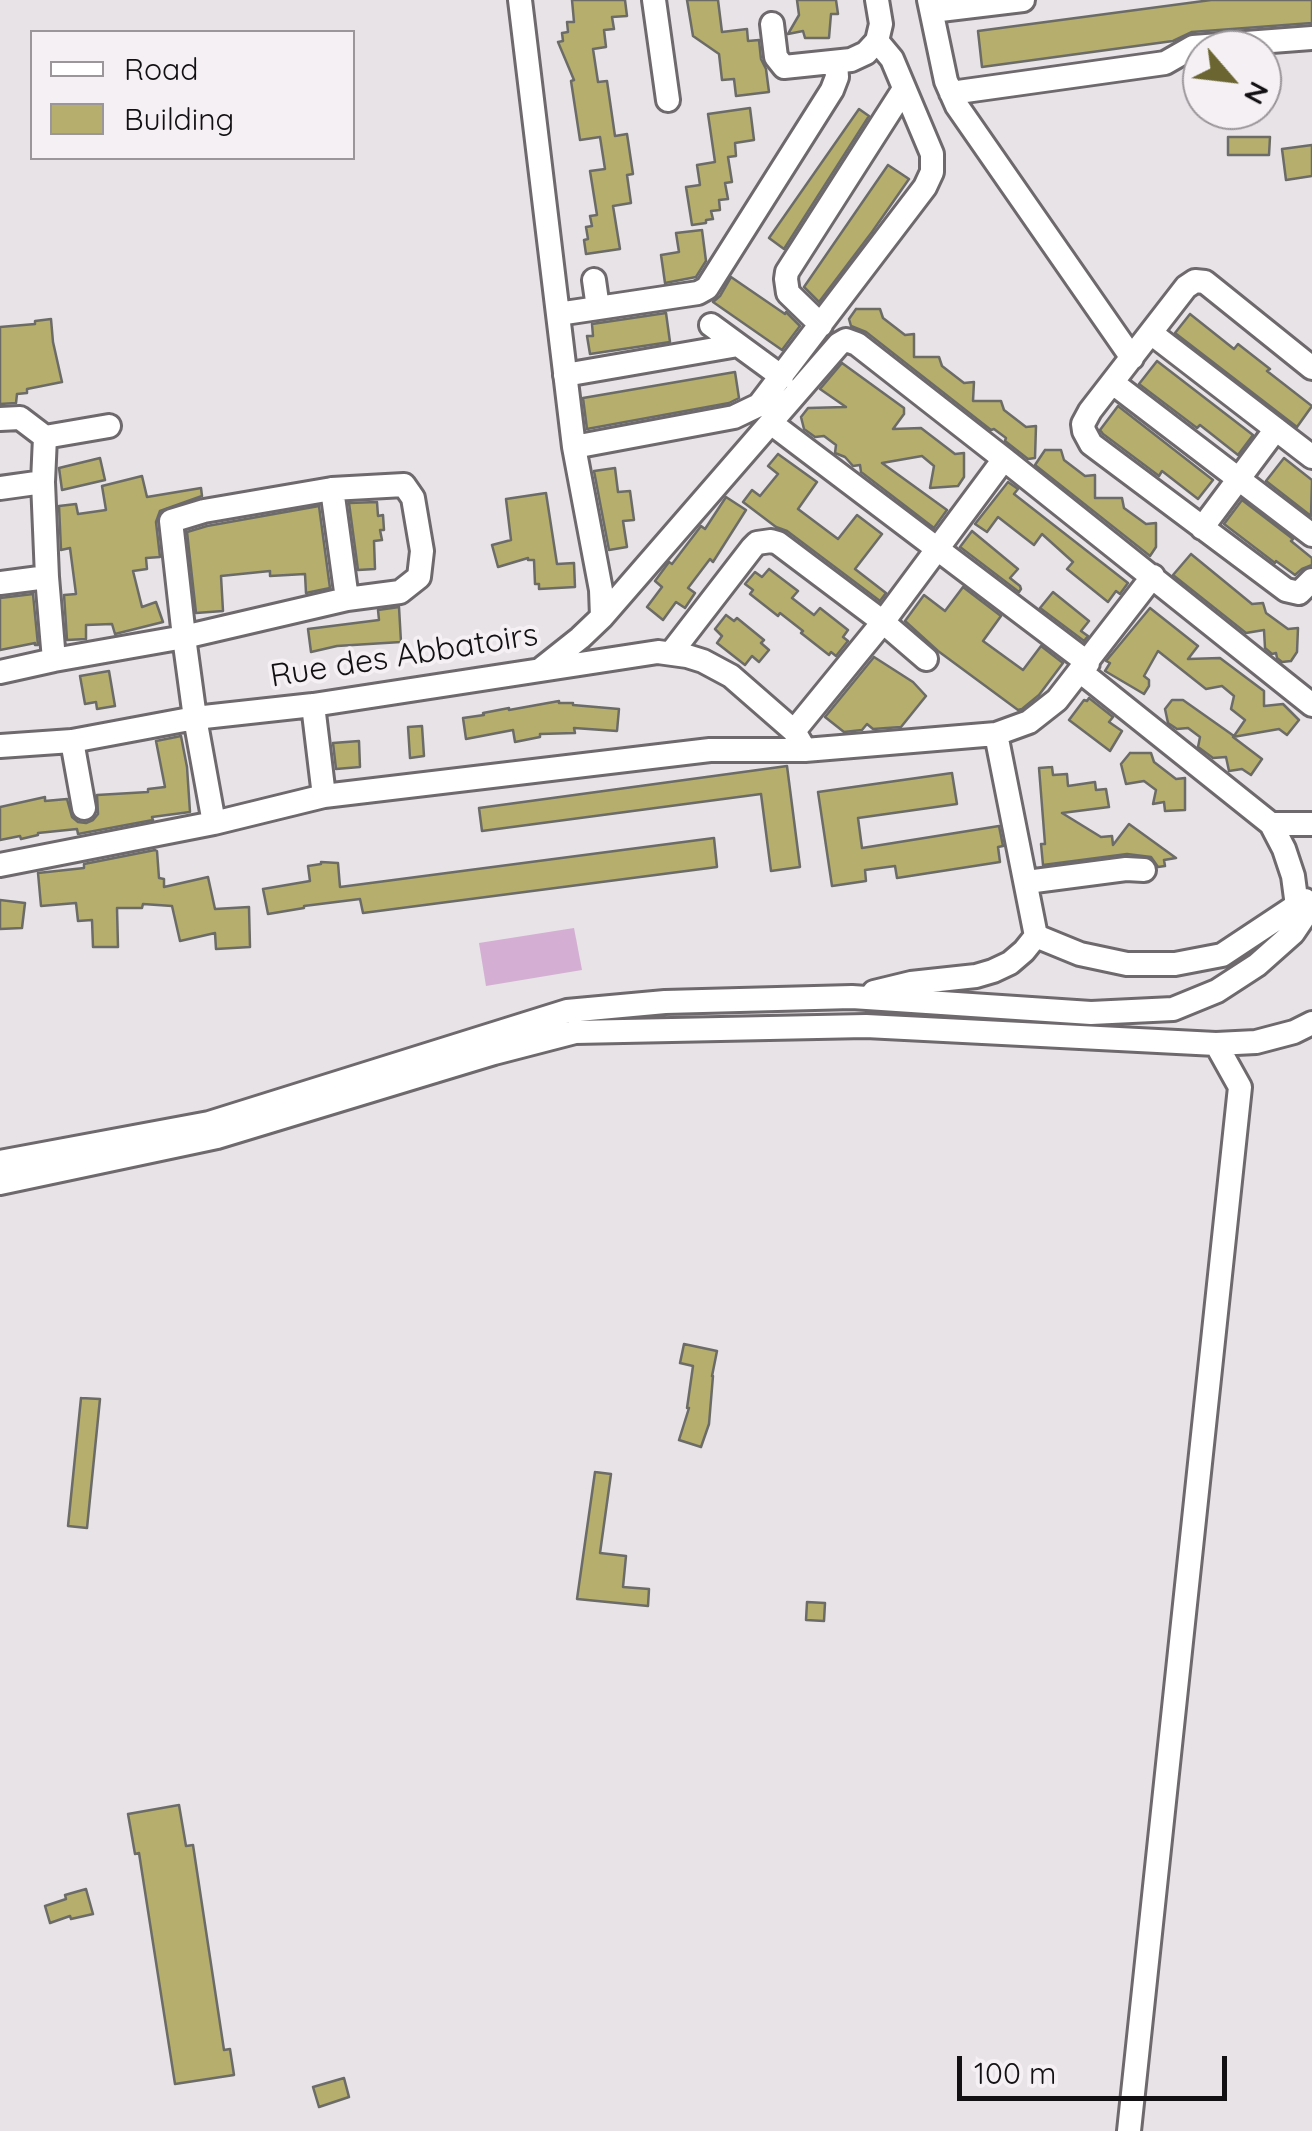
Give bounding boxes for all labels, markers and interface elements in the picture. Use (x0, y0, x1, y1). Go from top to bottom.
legend (30, 30, 355, 160)
north arrow (1182, 30, 1282, 130)
text: Road (124, 50, 198, 88)
text: N (1237, 76, 1277, 111)
text: Building (124, 100, 234, 138)
street label: Rue des Abbatoirs (267, 616, 541, 696)
scale bar (962, 2036, 1232, 2098)
text: 100 m (974, 2054, 1056, 2092)

